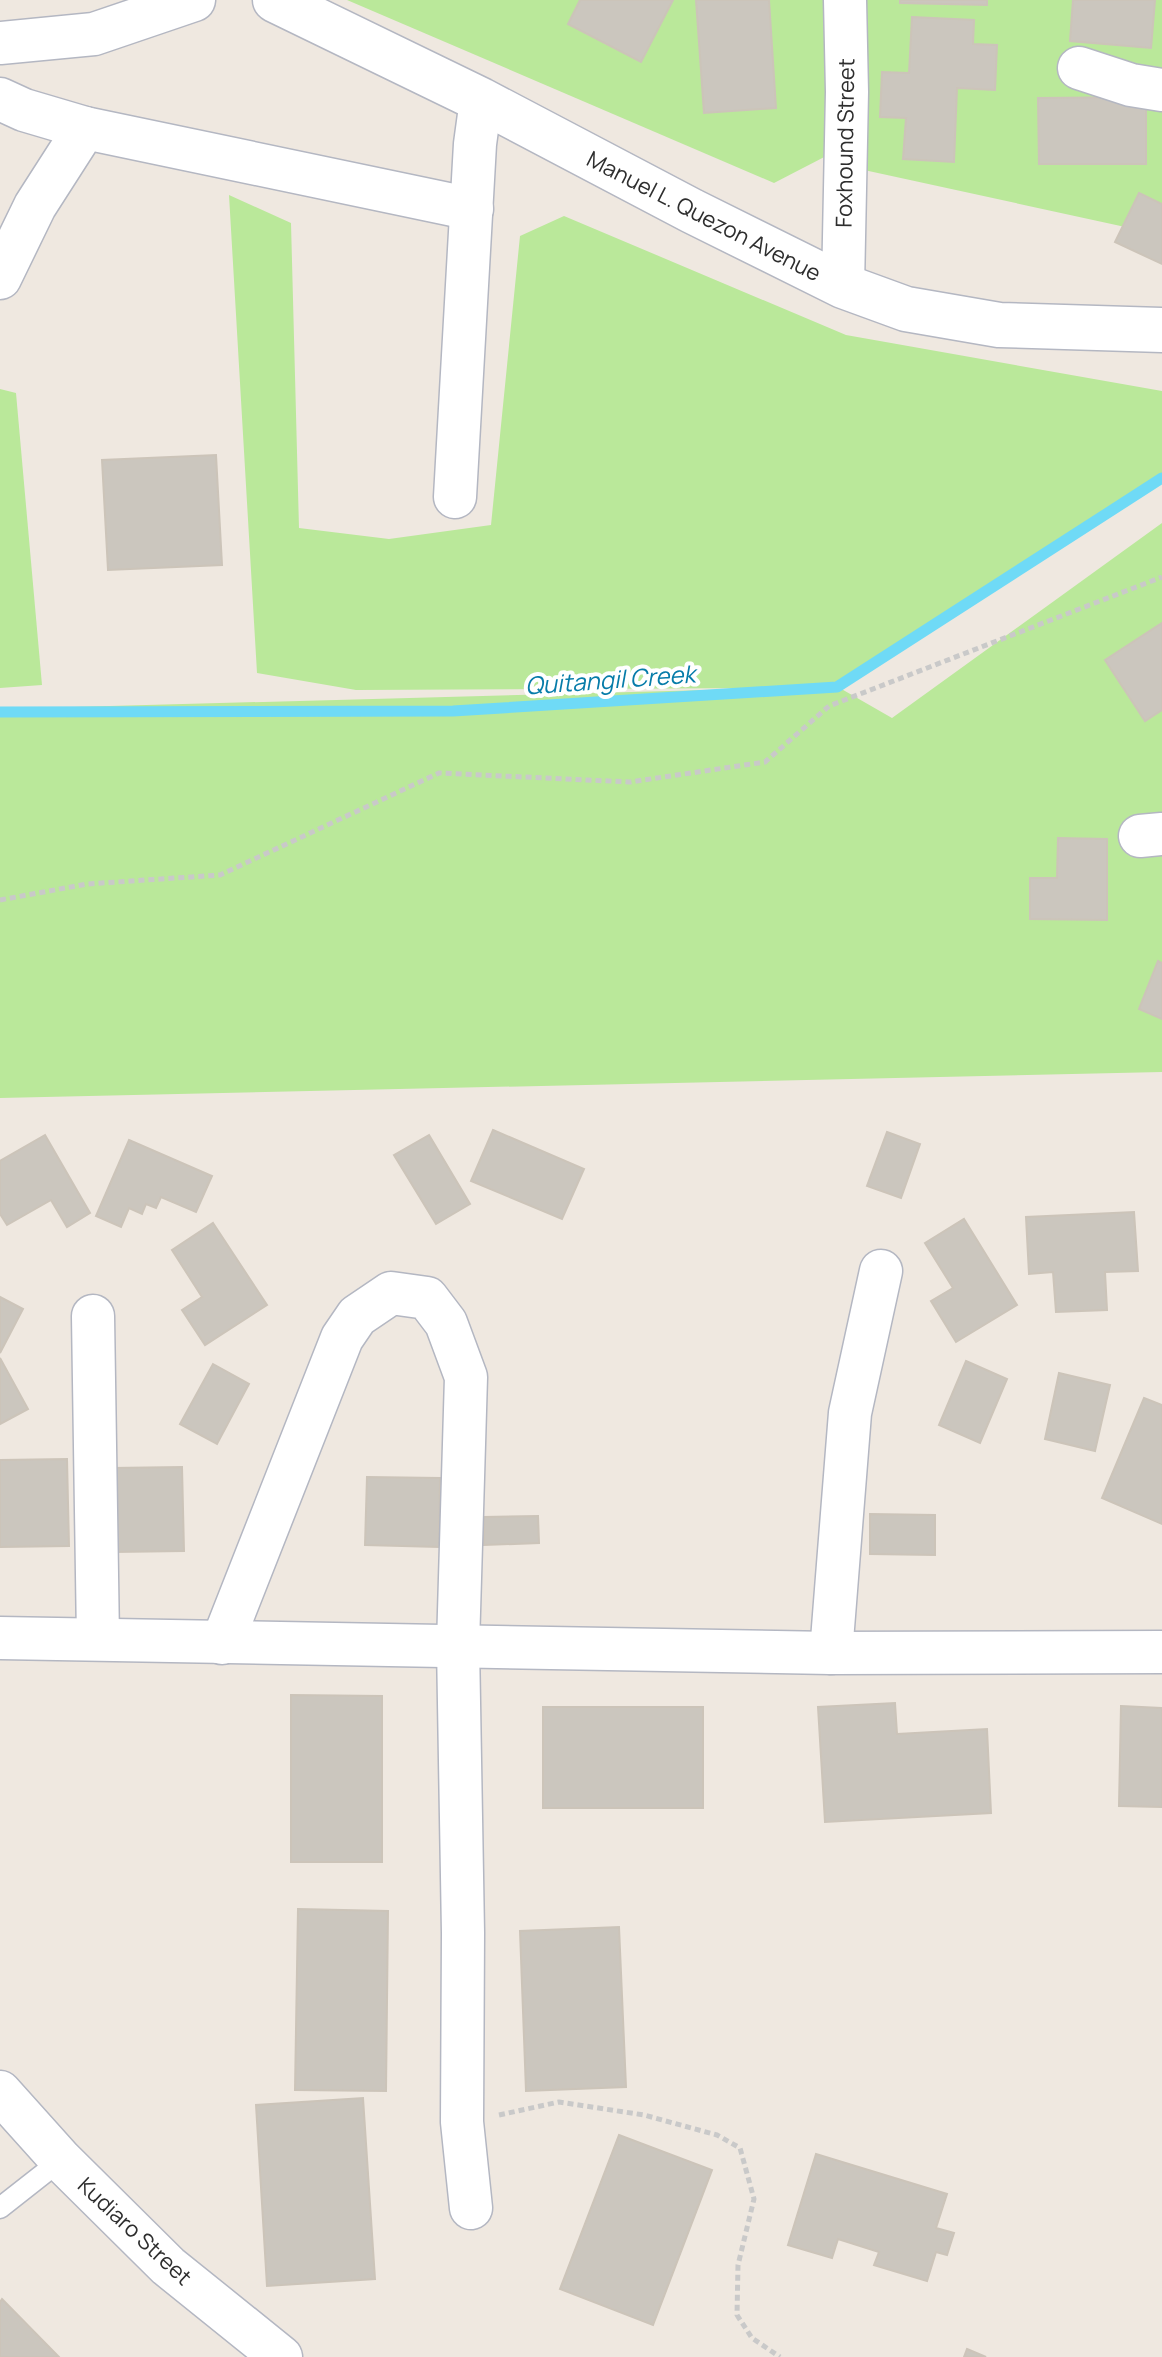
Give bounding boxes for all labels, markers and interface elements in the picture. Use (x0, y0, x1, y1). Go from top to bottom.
street label: Foxhound Street (829, 58, 861, 228)
street label: Manuel L. Quezon Avenue (582, 144, 826, 288)
water label: Quitangil Creek (524, 656, 699, 701)
street label: Kudiaro Street (72, 2170, 199, 2292)

